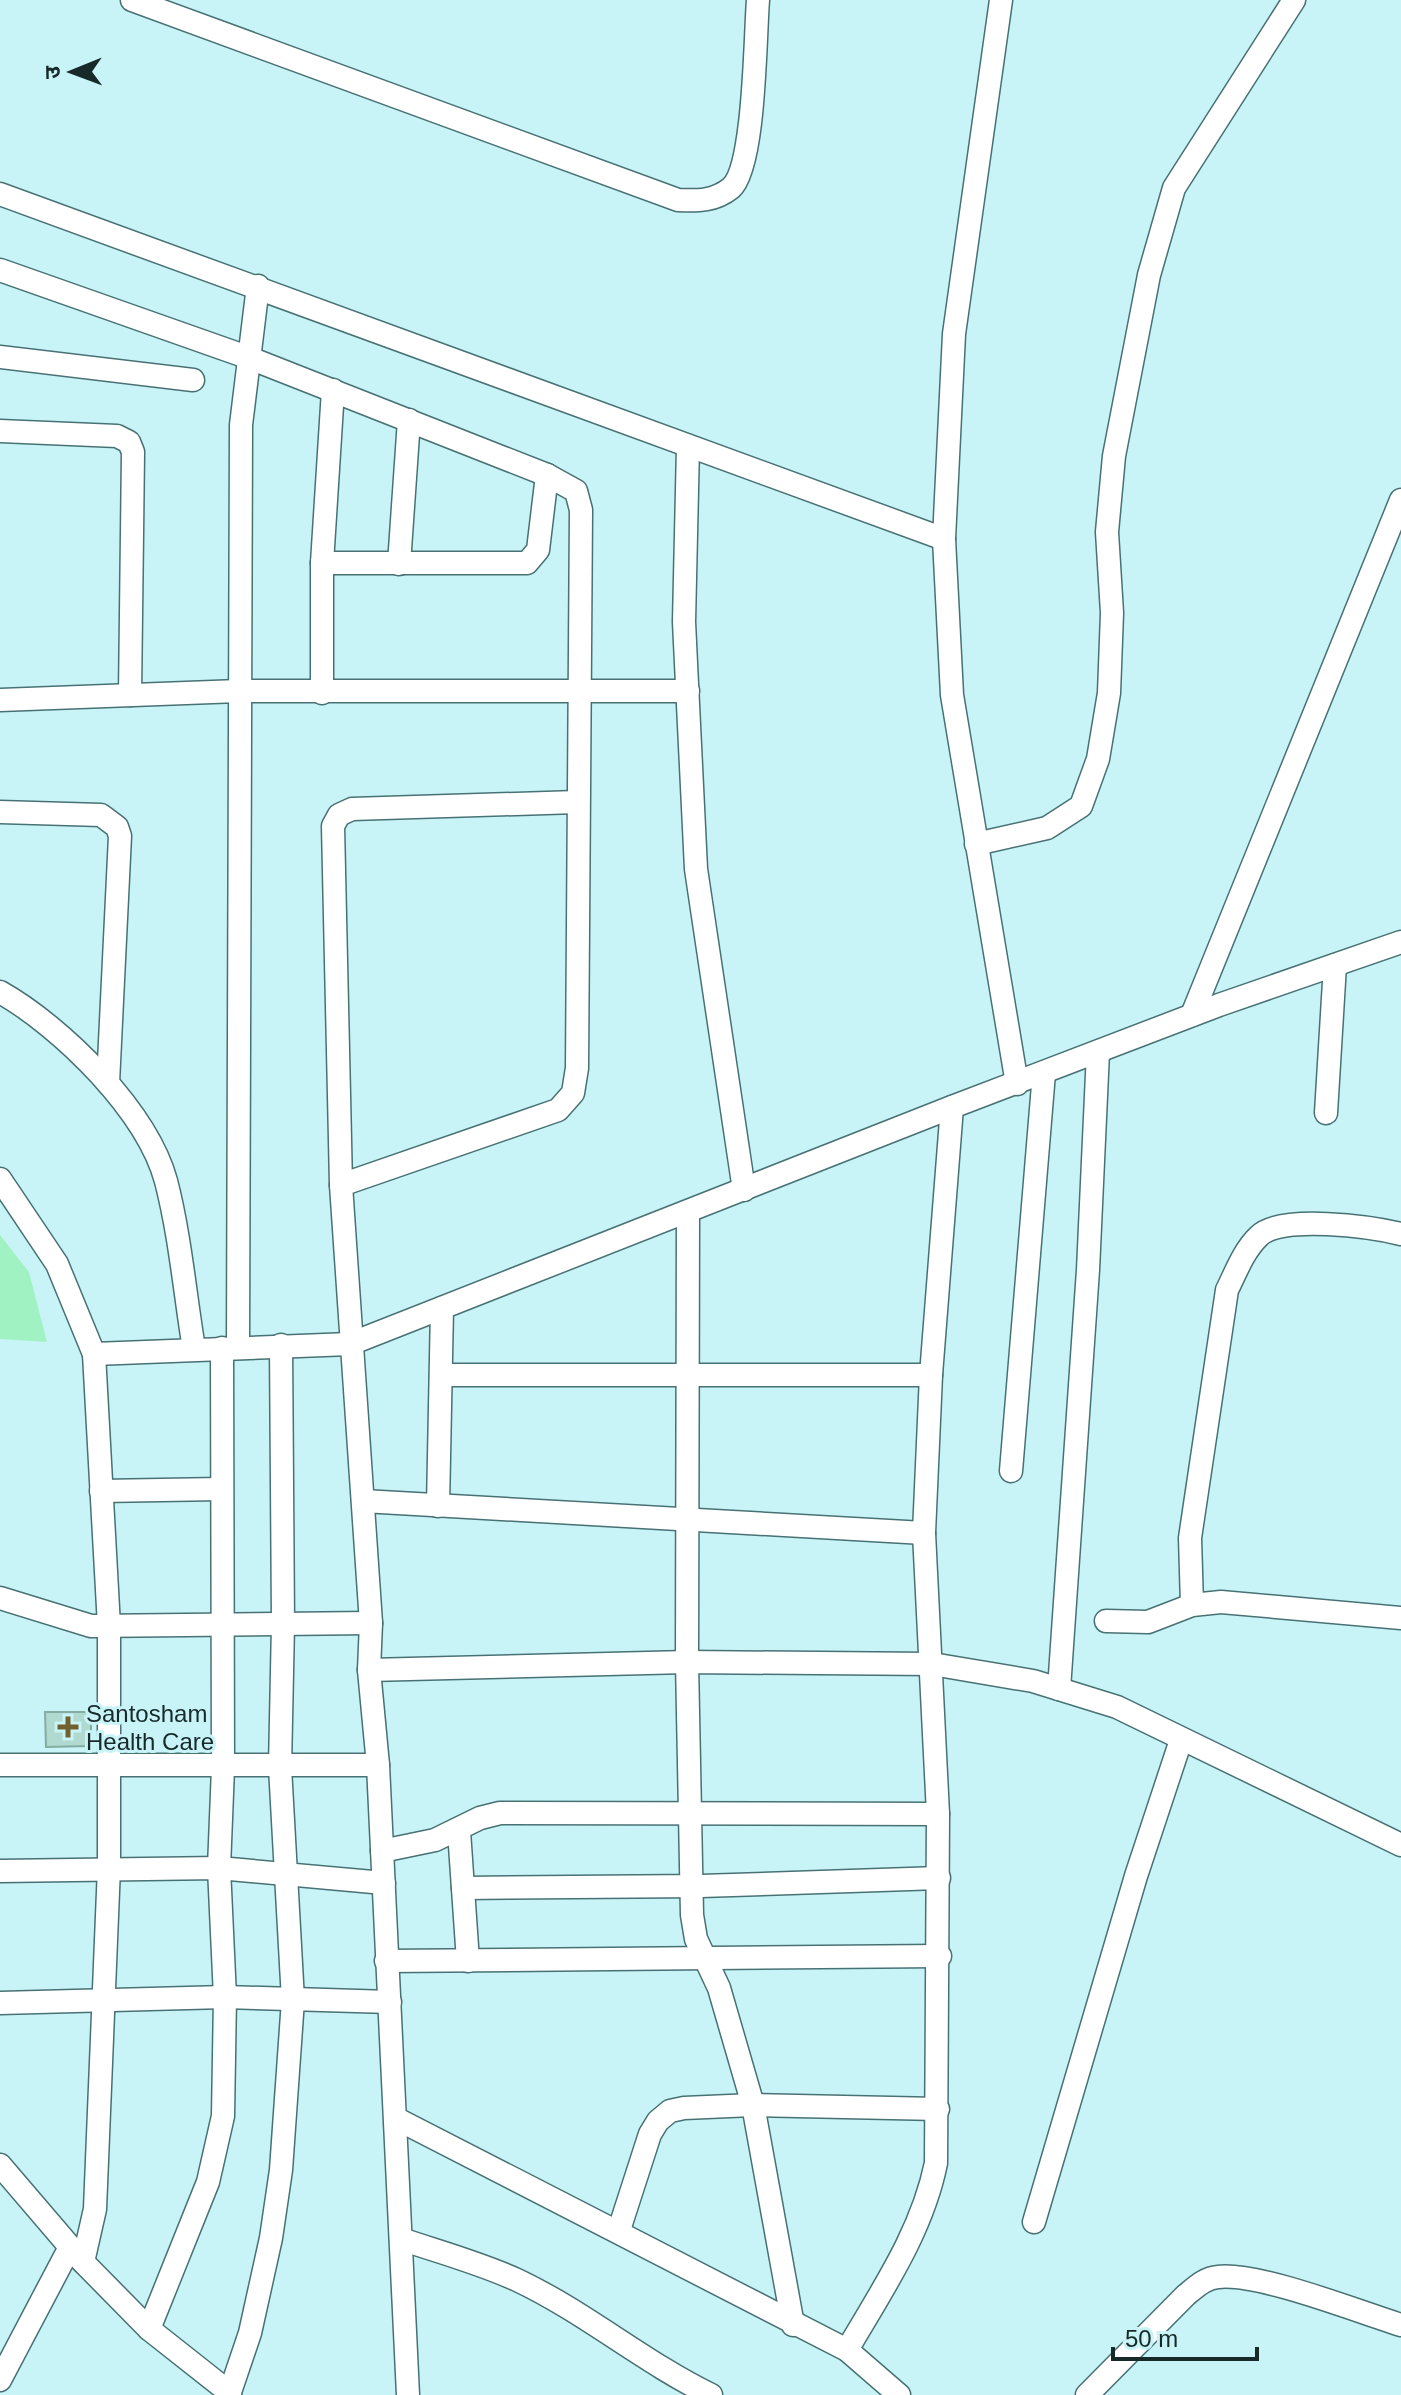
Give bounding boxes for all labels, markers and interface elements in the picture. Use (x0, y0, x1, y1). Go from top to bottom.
north arrow (32, 32, 112, 112)
text: उ (40, 65, 65, 79)
place label: Santosham Health Care (86, 1700, 214, 1755)
marker: Santosham Health Care (57, 1716, 79, 1738)
scale bar (1113, 2311, 1257, 2361)
text: 50 m (1125, 2325, 1178, 2352)

